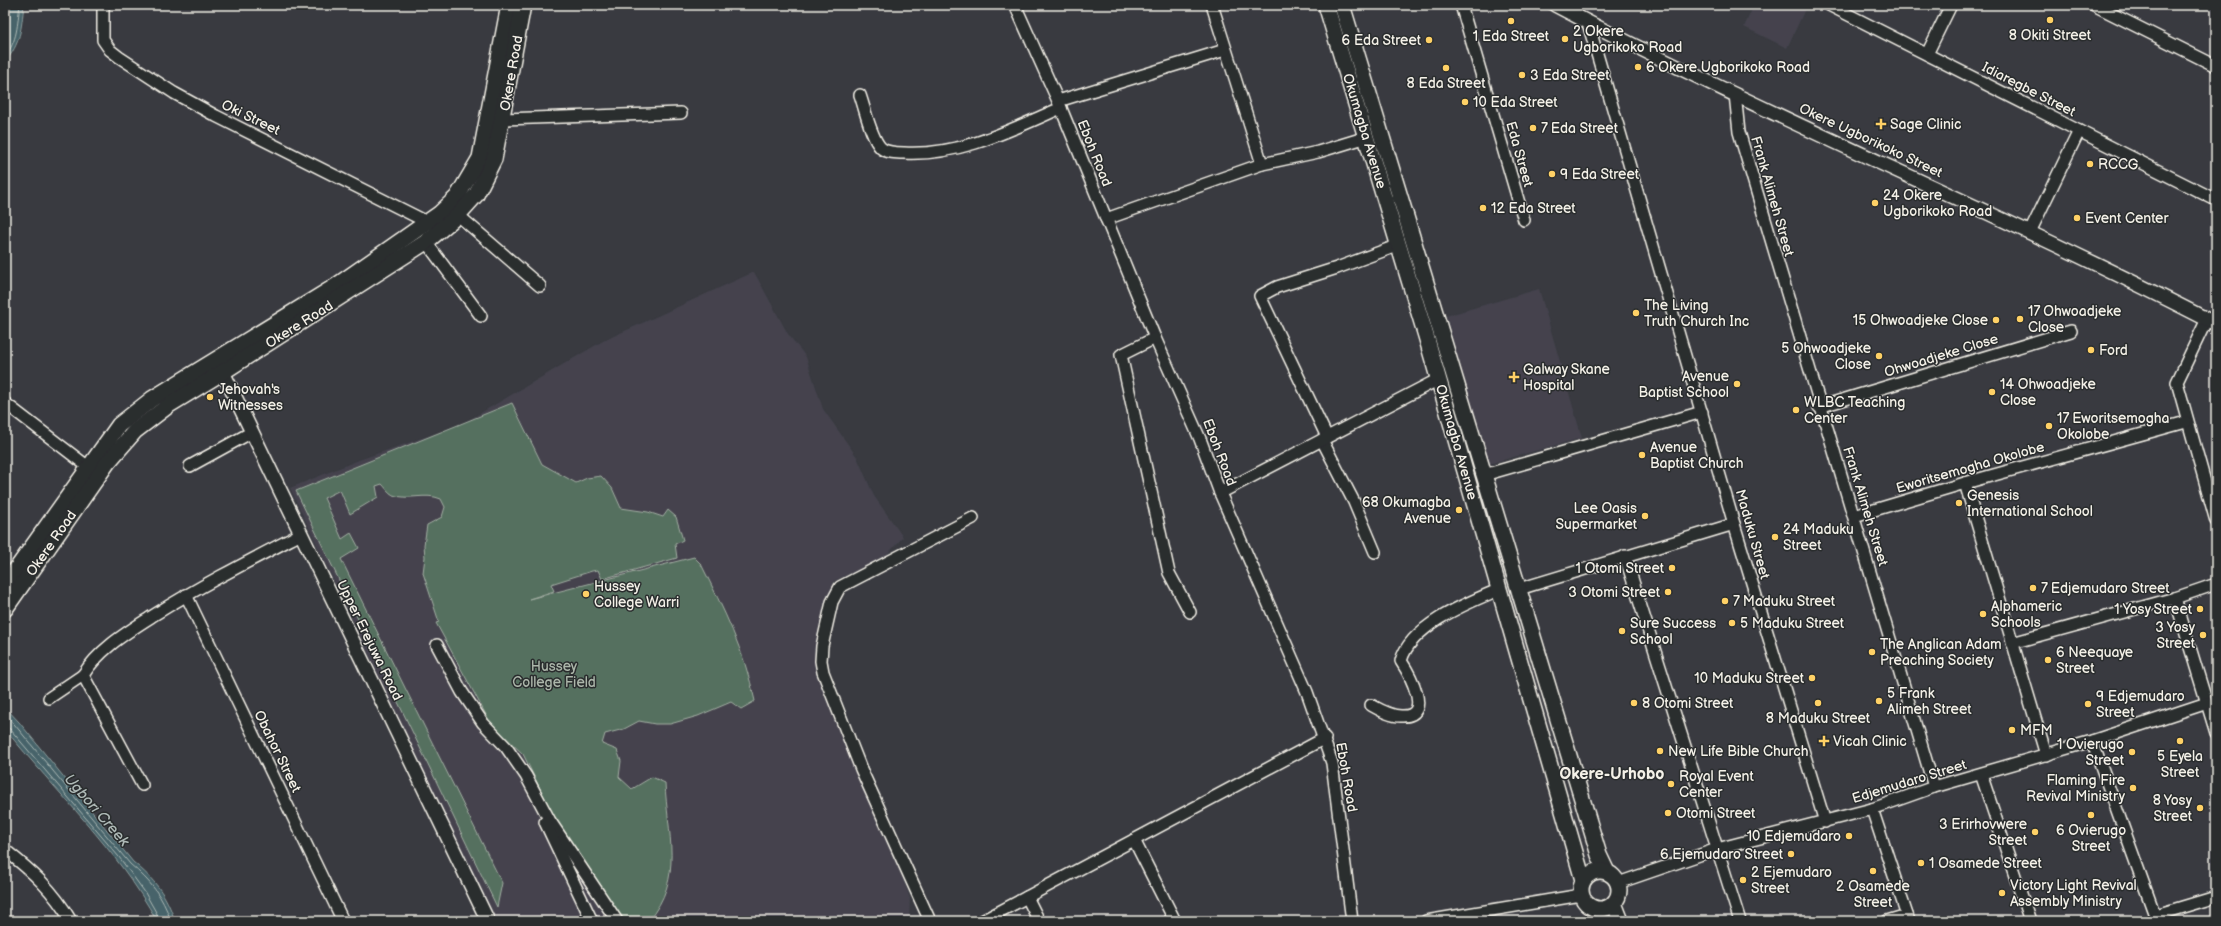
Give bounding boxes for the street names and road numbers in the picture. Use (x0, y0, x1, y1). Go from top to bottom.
street label: Okere Road (496, 34, 526, 112)
street label: Idiaregbe Street (1979, 59, 2079, 121)
street label: Okumagba Avenue (1339, 72, 1390, 191)
street label: Oki Street (219, 96, 283, 139)
street label: Okere Ugborikoko Street (1796, 100, 1946, 181)
street label: Eboh Road (1073, 117, 1116, 189)
street label: Eda Street (1502, 120, 1537, 189)
street label: Frank Alimeh Street (1747, 134, 1798, 259)
street label: Okere Road (262, 297, 336, 352)
street label: Ohwoadjeke Close (1882, 330, 2000, 381)
street label: Okumagba Avenue (1432, 382, 1481, 502)
street label: Eboh Road (1199, 416, 1240, 488)
street label: Eworitsemogha Okolobe (1894, 438, 2046, 497)
street label: Frank Alimeh Street (1839, 444, 1892, 569)
street label: Maduku Street (1732, 487, 1774, 582)
street label: Okere Road (23, 507, 80, 579)
street label: Upper Erejuwa Road (333, 577, 406, 703)
street label: Obahor Street (250, 707, 305, 796)
street label: Eboh Road (1332, 741, 1361, 813)
street label: Edjemudaro Street (1850, 756, 1969, 807)

